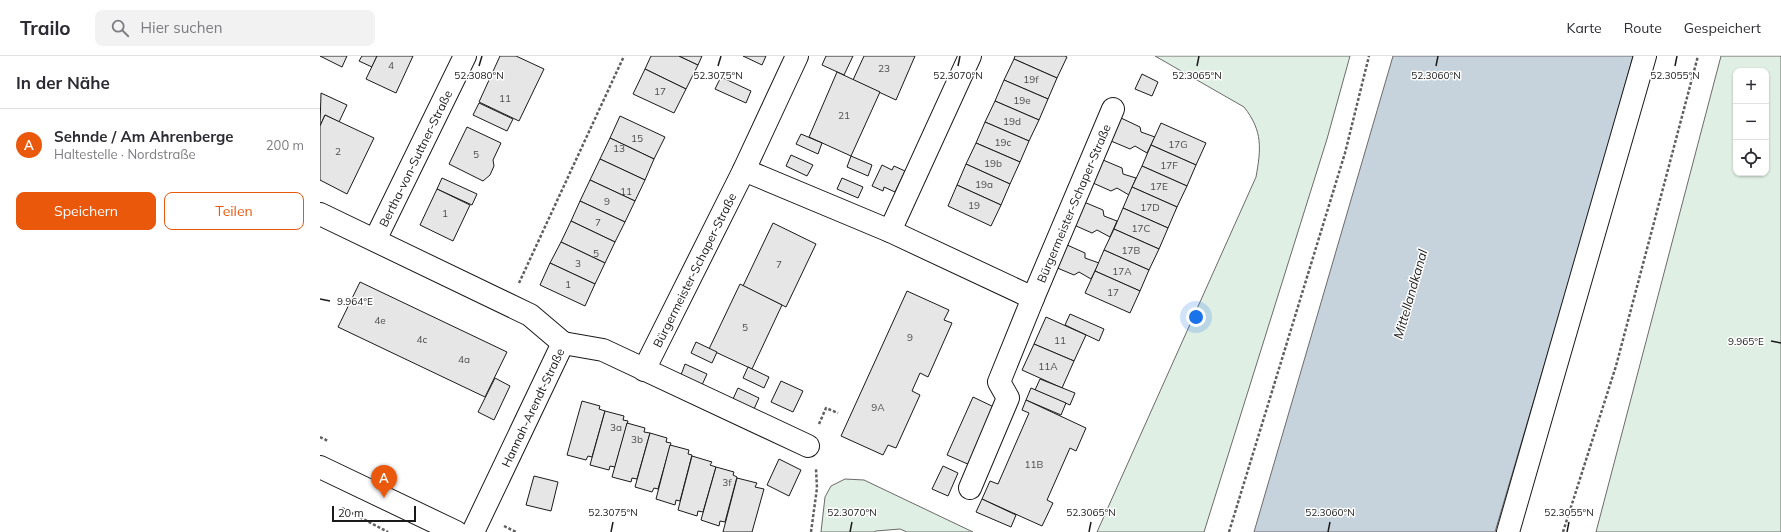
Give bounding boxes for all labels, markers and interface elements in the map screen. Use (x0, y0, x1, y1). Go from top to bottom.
search box (95, 10, 375, 46)
text: Trailo (20, 16, 71, 40)
icon: search (109, 17, 131, 39)
text: Hier suchen (141, 18, 222, 37)
text: Karte (1567, 19, 1602, 37)
text: Route (1624, 19, 1662, 37)
text: Gespeichert (1684, 19, 1761, 37)
house number: 4 (388, 59, 394, 72)
house number: 23 (878, 62, 890, 75)
map controls (1733, 68, 1769, 176)
button: + (1733, 68, 1769, 104)
text: 52.3080°N (454, 69, 504, 82)
text: 52.3075°N (693, 69, 743, 82)
text: 52.3070°N (933, 69, 983, 82)
text: 52.3065°N (1172, 69, 1222, 82)
text: 52.3060°N (1411, 69, 1461, 82)
text: 52.3055°N (1650, 69, 1700, 82)
text: In der Nähe (16, 72, 110, 93)
house number: 19f (1023, 73, 1039, 86)
house number: 17 (654, 85, 666, 98)
street label: Bertha-von-Suttner-Straße (375, 87, 455, 229)
house number: 11 (499, 92, 511, 105)
house number: 19e (1013, 94, 1031, 107)
button: − (1733, 104, 1769, 140)
house number: 21 (838, 109, 850, 122)
house number: 19d (1003, 115, 1021, 128)
street label: Bürgermeister-Schaper-Straße (1033, 122, 1113, 285)
text: Sehnde / Am Ahrenberge (54, 127, 234, 146)
house number: 15 (631, 132, 643, 145)
house number: 19c (995, 136, 1012, 149)
text: A (24, 137, 34, 153)
text: 200 m (266, 137, 304, 153)
house number: 17G (1168, 138, 1188, 151)
button: locate (1733, 140, 1769, 176)
house number: 13 (613, 142, 625, 155)
house number: 2 (335, 145, 341, 158)
text: Haltestelle · Nordstraße (54, 146, 196, 162)
house number: 5 (473, 148, 479, 161)
house number: 19b (984, 157, 1002, 170)
house number: 17F (1160, 159, 1178, 172)
house number: 19a (975, 178, 993, 191)
house number: 17E (1150, 180, 1168, 193)
house number: 11 (620, 185, 632, 198)
street label: Bürgermeister-Schaper-Straße (649, 190, 739, 350)
button: Speichern (16, 192, 156, 230)
button: Teilen (164, 192, 304, 230)
house number: 9 (604, 195, 610, 208)
house number: 19 (968, 199, 980, 212)
house number: 17D (1140, 201, 1160, 214)
house number: 1 (442, 207, 448, 220)
house number: 7 (595, 216, 601, 229)
house number: 17C (1132, 222, 1151, 235)
house number: 17B (1122, 244, 1141, 257)
water label: Mittellandkanal (1390, 246, 1431, 341)
house number: 5 (593, 247, 599, 260)
house number: 3 (575, 257, 581, 270)
house number: 7 (776, 258, 782, 271)
house number: 17A (1112, 265, 1132, 278)
house number: 1 (565, 278, 571, 291)
house number: 17 (1107, 286, 1119, 299)
text: 9.964°E (337, 295, 373, 308)
your location (1186, 307, 1206, 327)
house number: 4e (374, 314, 386, 327)
house number: 5 (742, 321, 748, 334)
house number: 9 (907, 331, 913, 344)
house number: 4c (417, 333, 428, 346)
house number: 11 (1054, 334, 1066, 347)
text: 9.965°E (1728, 335, 1764, 348)
street label: Hannah-Arendt-Straße (498, 346, 567, 469)
house number: 4a (458, 353, 470, 366)
house number: 11A (1038, 360, 1058, 373)
house number: 9A (871, 401, 885, 414)
house number: 3a (610, 421, 622, 434)
house number: 3b (631, 433, 643, 446)
house number: 11B (1025, 458, 1044, 471)
pin: A (371, 465, 397, 498)
house number: 3f (722, 476, 732, 489)
scale bar (332, 504, 416, 523)
text: 20 m (338, 506, 364, 520)
text: 52.3075°N (588, 506, 638, 519)
text: 52.3070°N (827, 506, 877, 519)
text: 52.3065°N (1066, 506, 1116, 519)
text: 52.3060°N (1305, 506, 1355, 519)
text: 52.3055°N (1544, 506, 1594, 519)

